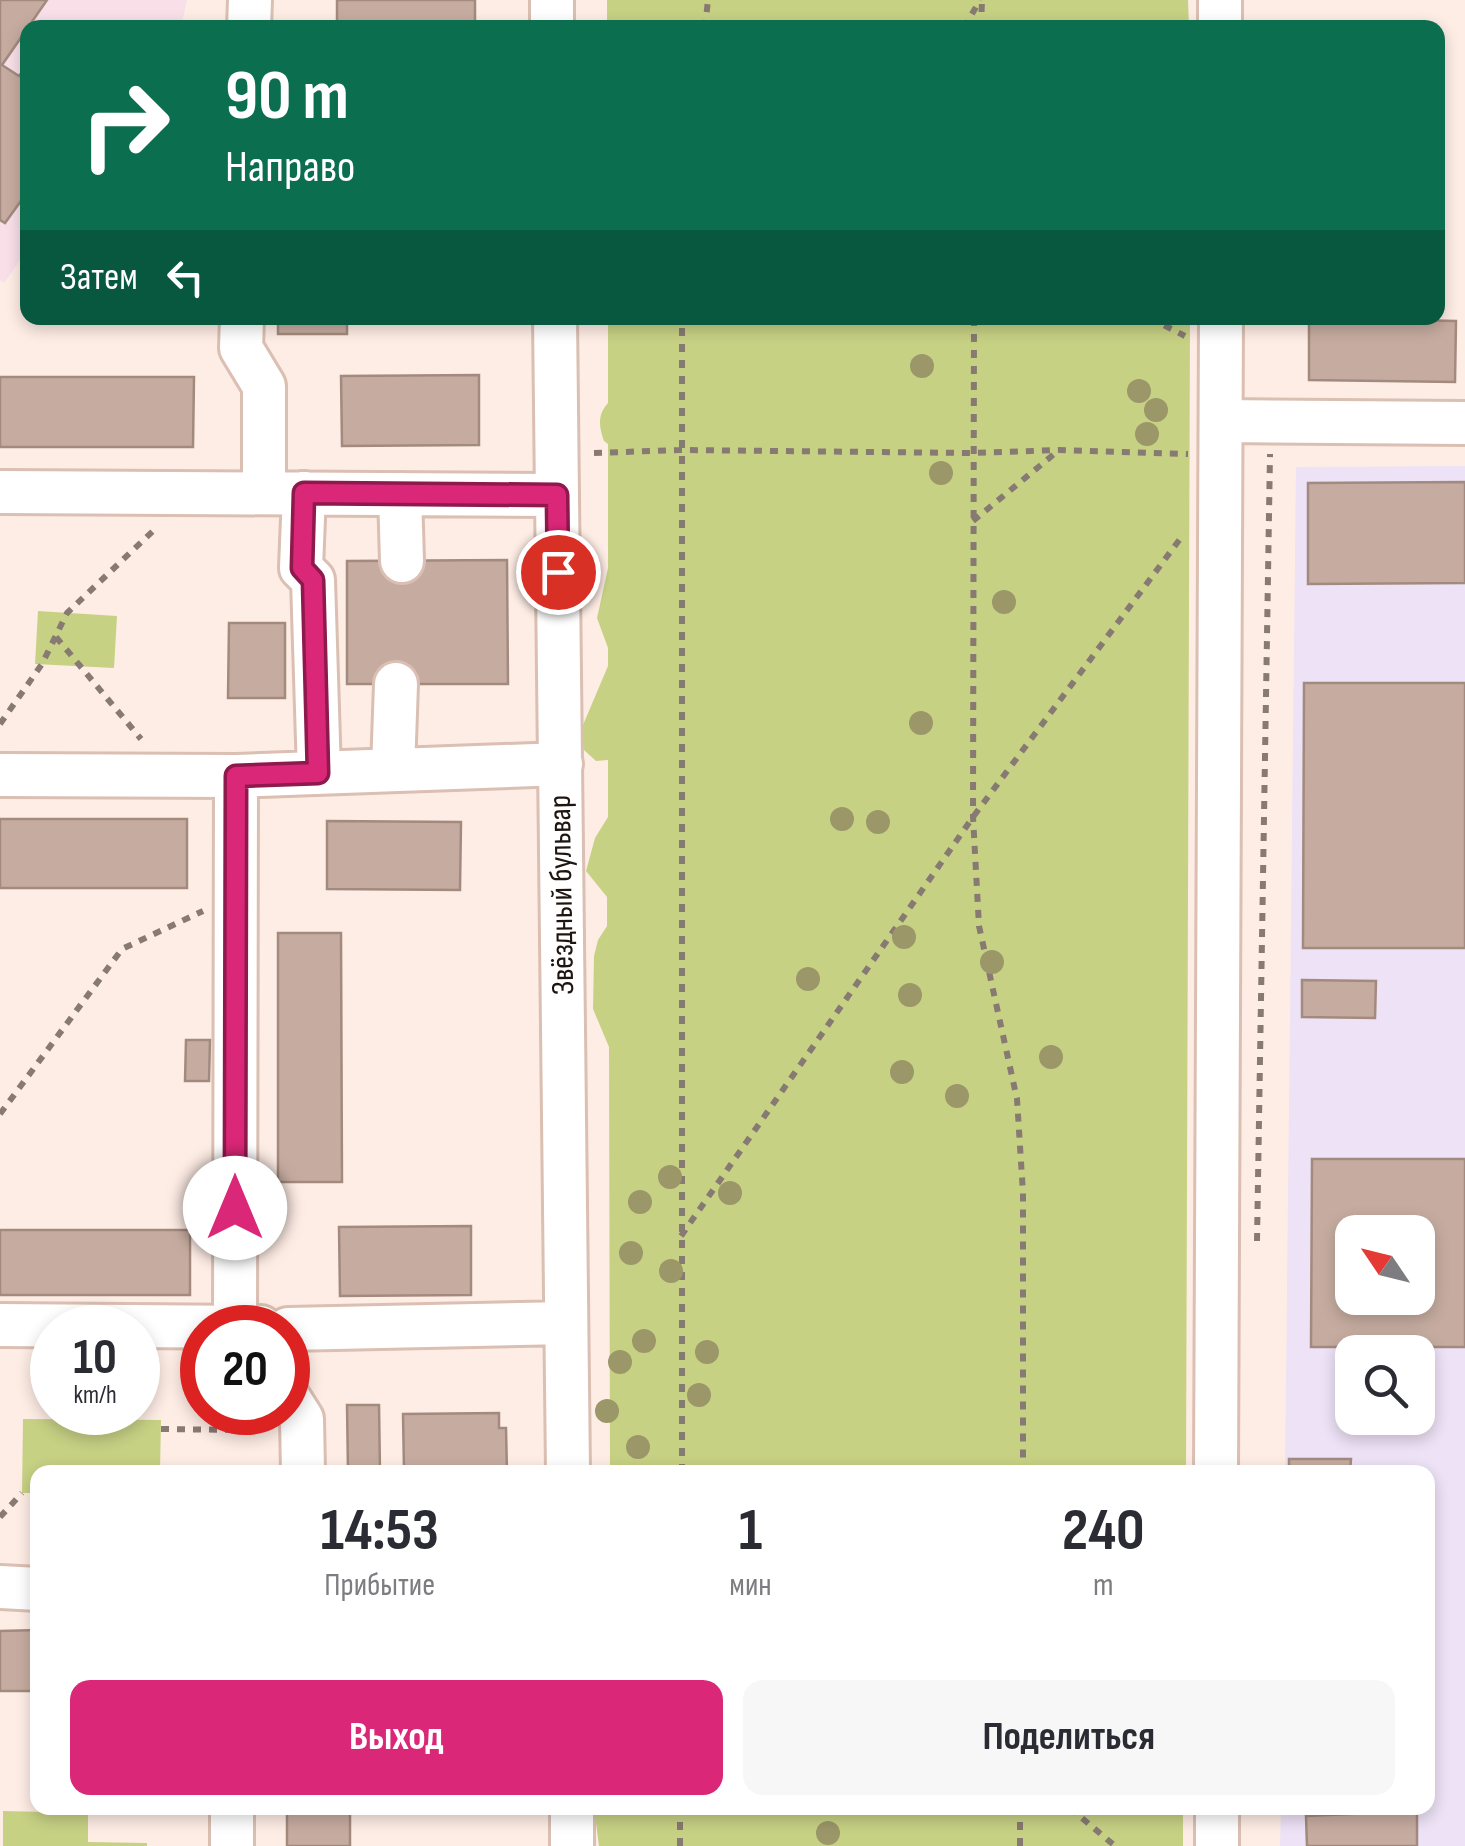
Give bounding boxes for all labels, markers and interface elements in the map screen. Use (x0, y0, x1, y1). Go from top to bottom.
text: 90 m (225, 55, 349, 139)
icon: right (60, 60, 190, 190)
text: Направо (225, 140, 355, 195)
icon: left (158, 250, 213, 305)
text: Затем (60, 255, 138, 300)
pin (516, 530, 601, 615)
icon: arrive (531, 545, 586, 600)
street label: Звёздный бульвар (541, 795, 583, 995)
position arrow (183, 1156, 287, 1260)
north arrow (1335, 1215, 1435, 1315)
map controls (1335, 1215, 1435, 1435)
speed limit sign: 20 (180, 1305, 310, 1435)
text: 10 (73, 1328, 117, 1388)
button: search (1335, 1335, 1435, 1435)
text: km/h (73, 1380, 117, 1411)
text: 14:53 (320, 1495, 439, 1567)
text: 1 (739, 1495, 762, 1567)
text: 240 (1062, 1495, 1145, 1567)
text: Прибытие (324, 1566, 435, 1605)
text: мин (729, 1566, 772, 1605)
text: m (1093, 1566, 1114, 1605)
button: Выход (70, 1680, 723, 1795)
button: Поделиться (743, 1680, 1395, 1795)

